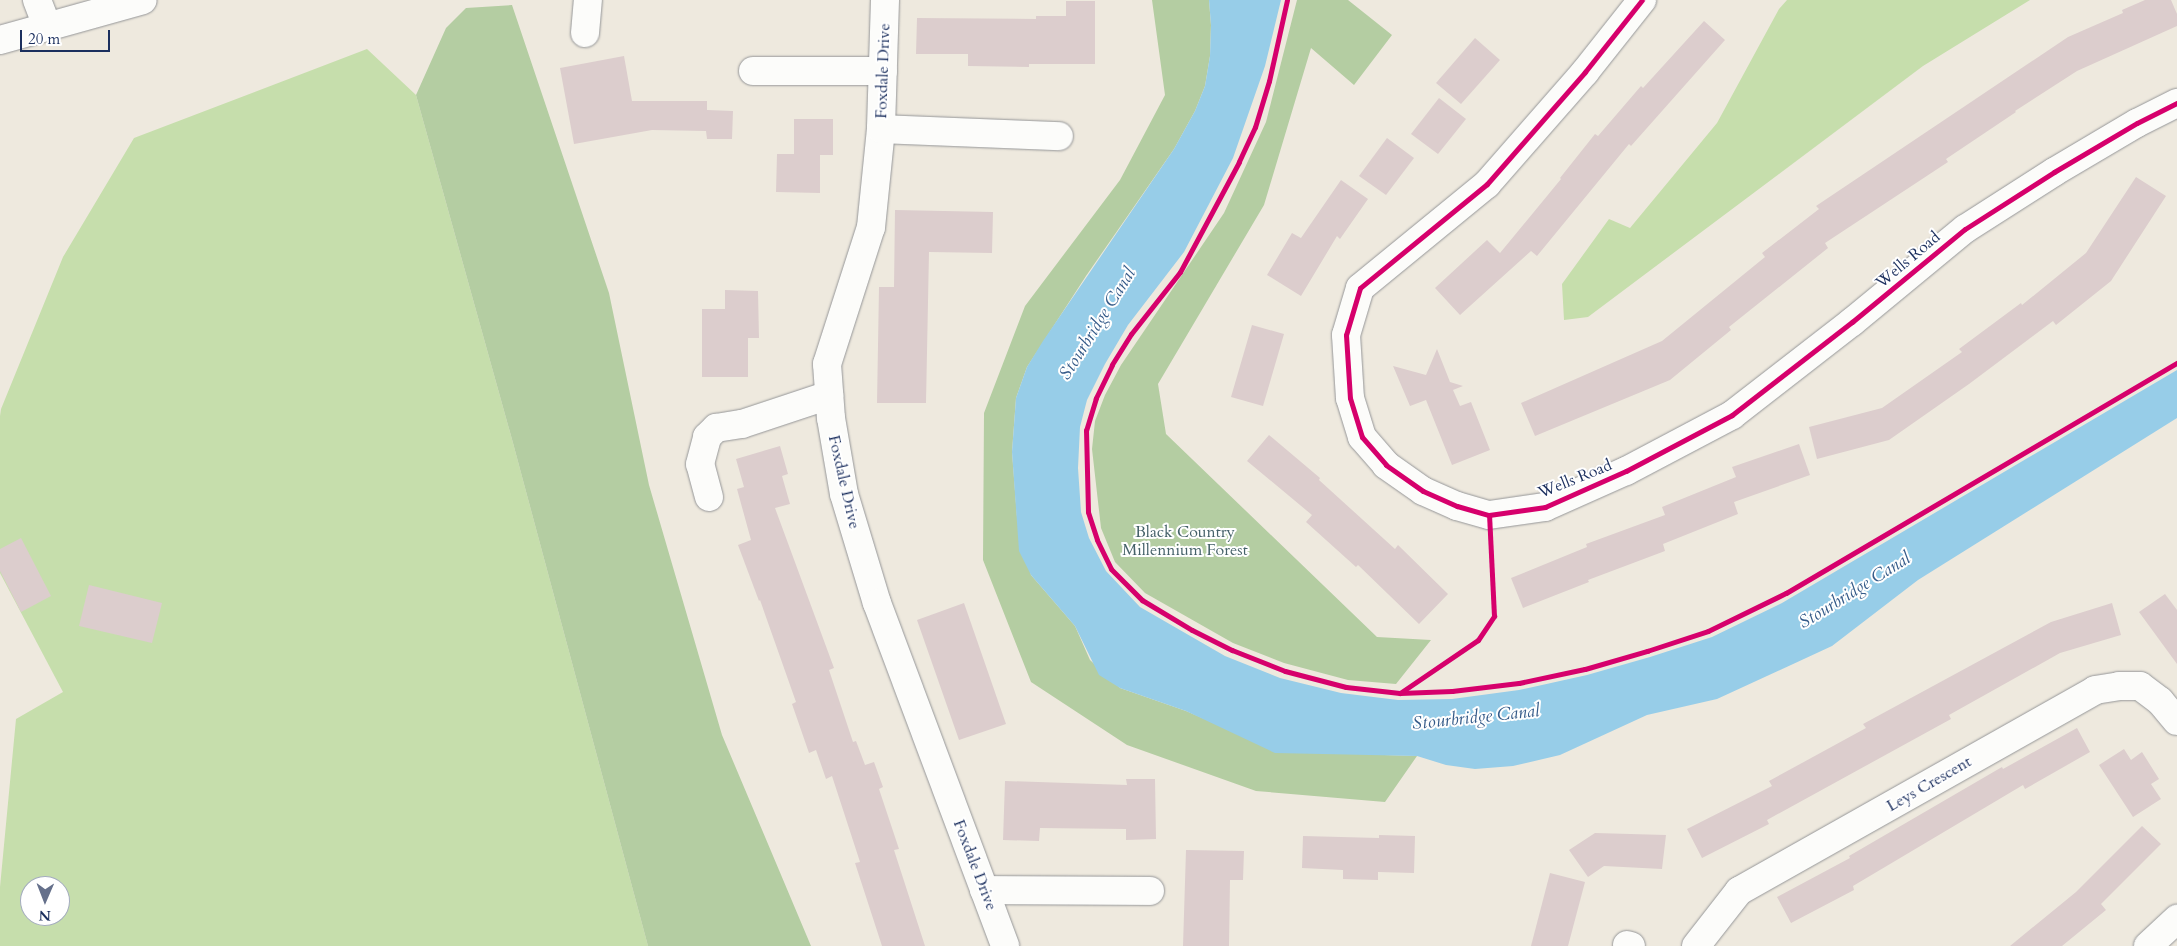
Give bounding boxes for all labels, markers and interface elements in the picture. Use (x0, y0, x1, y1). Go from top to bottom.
scale bar (22, 20, 112, 52)
street label: Foxdale Drive (872, 23, 894, 119)
text: 20 m (28, 29, 60, 49)
street label: Wells Road (1872, 228, 1944, 292)
water label: Stourbridge Canal (1055, 264, 1141, 384)
street label: Foxdale Drive (824, 433, 864, 531)
street label: Wells Road (1535, 456, 1615, 502)
park label: Black Country Millennium Forest (1122, 522, 1248, 560)
water label: Stourbridge Canal (1795, 548, 1915, 634)
water label: Stourbridge Canal (1411, 701, 1541, 735)
street label: Leys Crescent (1883, 752, 1975, 816)
street label: Foxdale Drive (949, 817, 1001, 913)
north arrow (20, 876, 70, 926)
text: N (39, 906, 51, 925)

